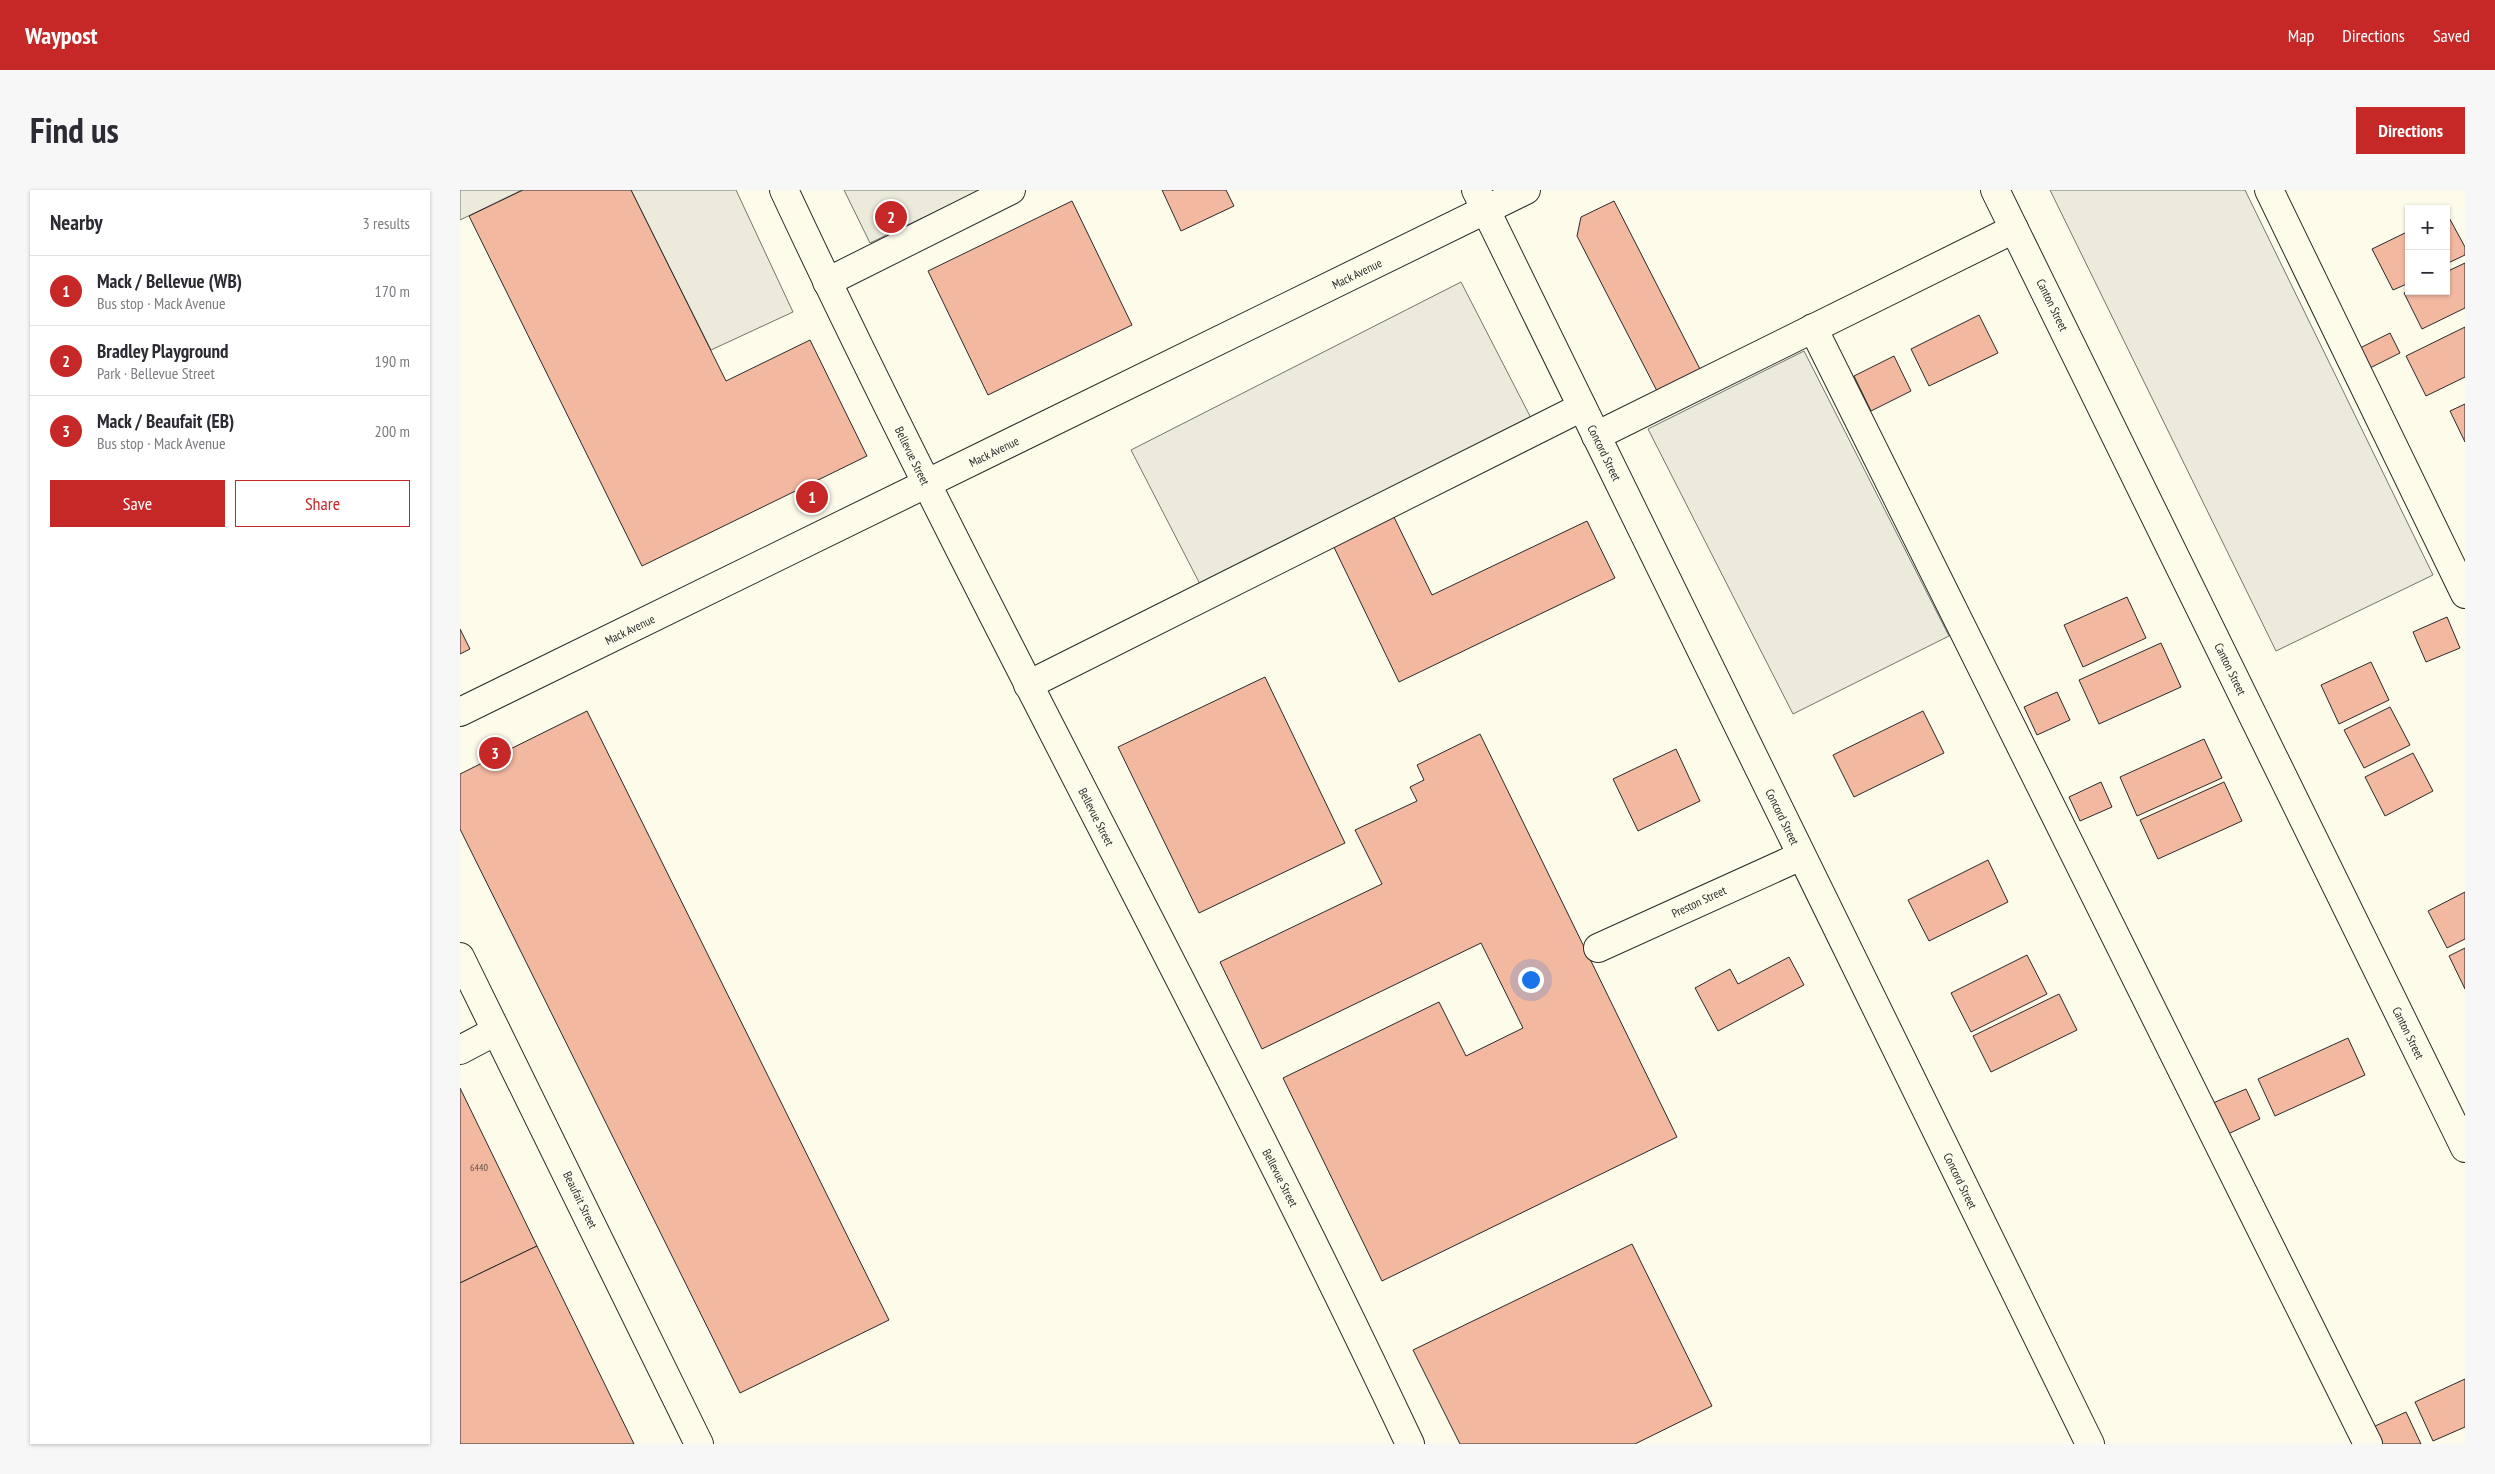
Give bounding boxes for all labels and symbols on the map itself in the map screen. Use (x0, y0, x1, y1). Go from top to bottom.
pin: 2 (875, 198, 907, 236)
street label: Mack Avenue (1329, 255, 1384, 292)
street label: Canton Street (2033, 276, 2072, 334)
street label: Concord Street (1584, 422, 1625, 484)
street label: Bellevue Street (892, 424, 933, 488)
street label: Mack Avenue (966, 433, 1021, 470)
pin: 1 (796, 478, 828, 516)
street label: Mack Avenue (602, 611, 657, 648)
street label: Canton Street (2211, 640, 2250, 698)
pin: 3 (479, 734, 511, 772)
street label: Bellevue Street (1075, 785, 1118, 849)
street label: Concord Street (1762, 786, 1803, 848)
street label: Preston Street (1669, 882, 1729, 921)
your location (1518, 967, 1544, 993)
street label: Canton Street (2389, 1004, 2428, 1062)
street label: Bellevue Street (1259, 1146, 1302, 1210)
street label: Concord Street (1940, 1150, 1981, 1212)
house number: 6440 (470, 1161, 489, 1174)
street label: Beaufait Street (560, 1169, 601, 1231)

